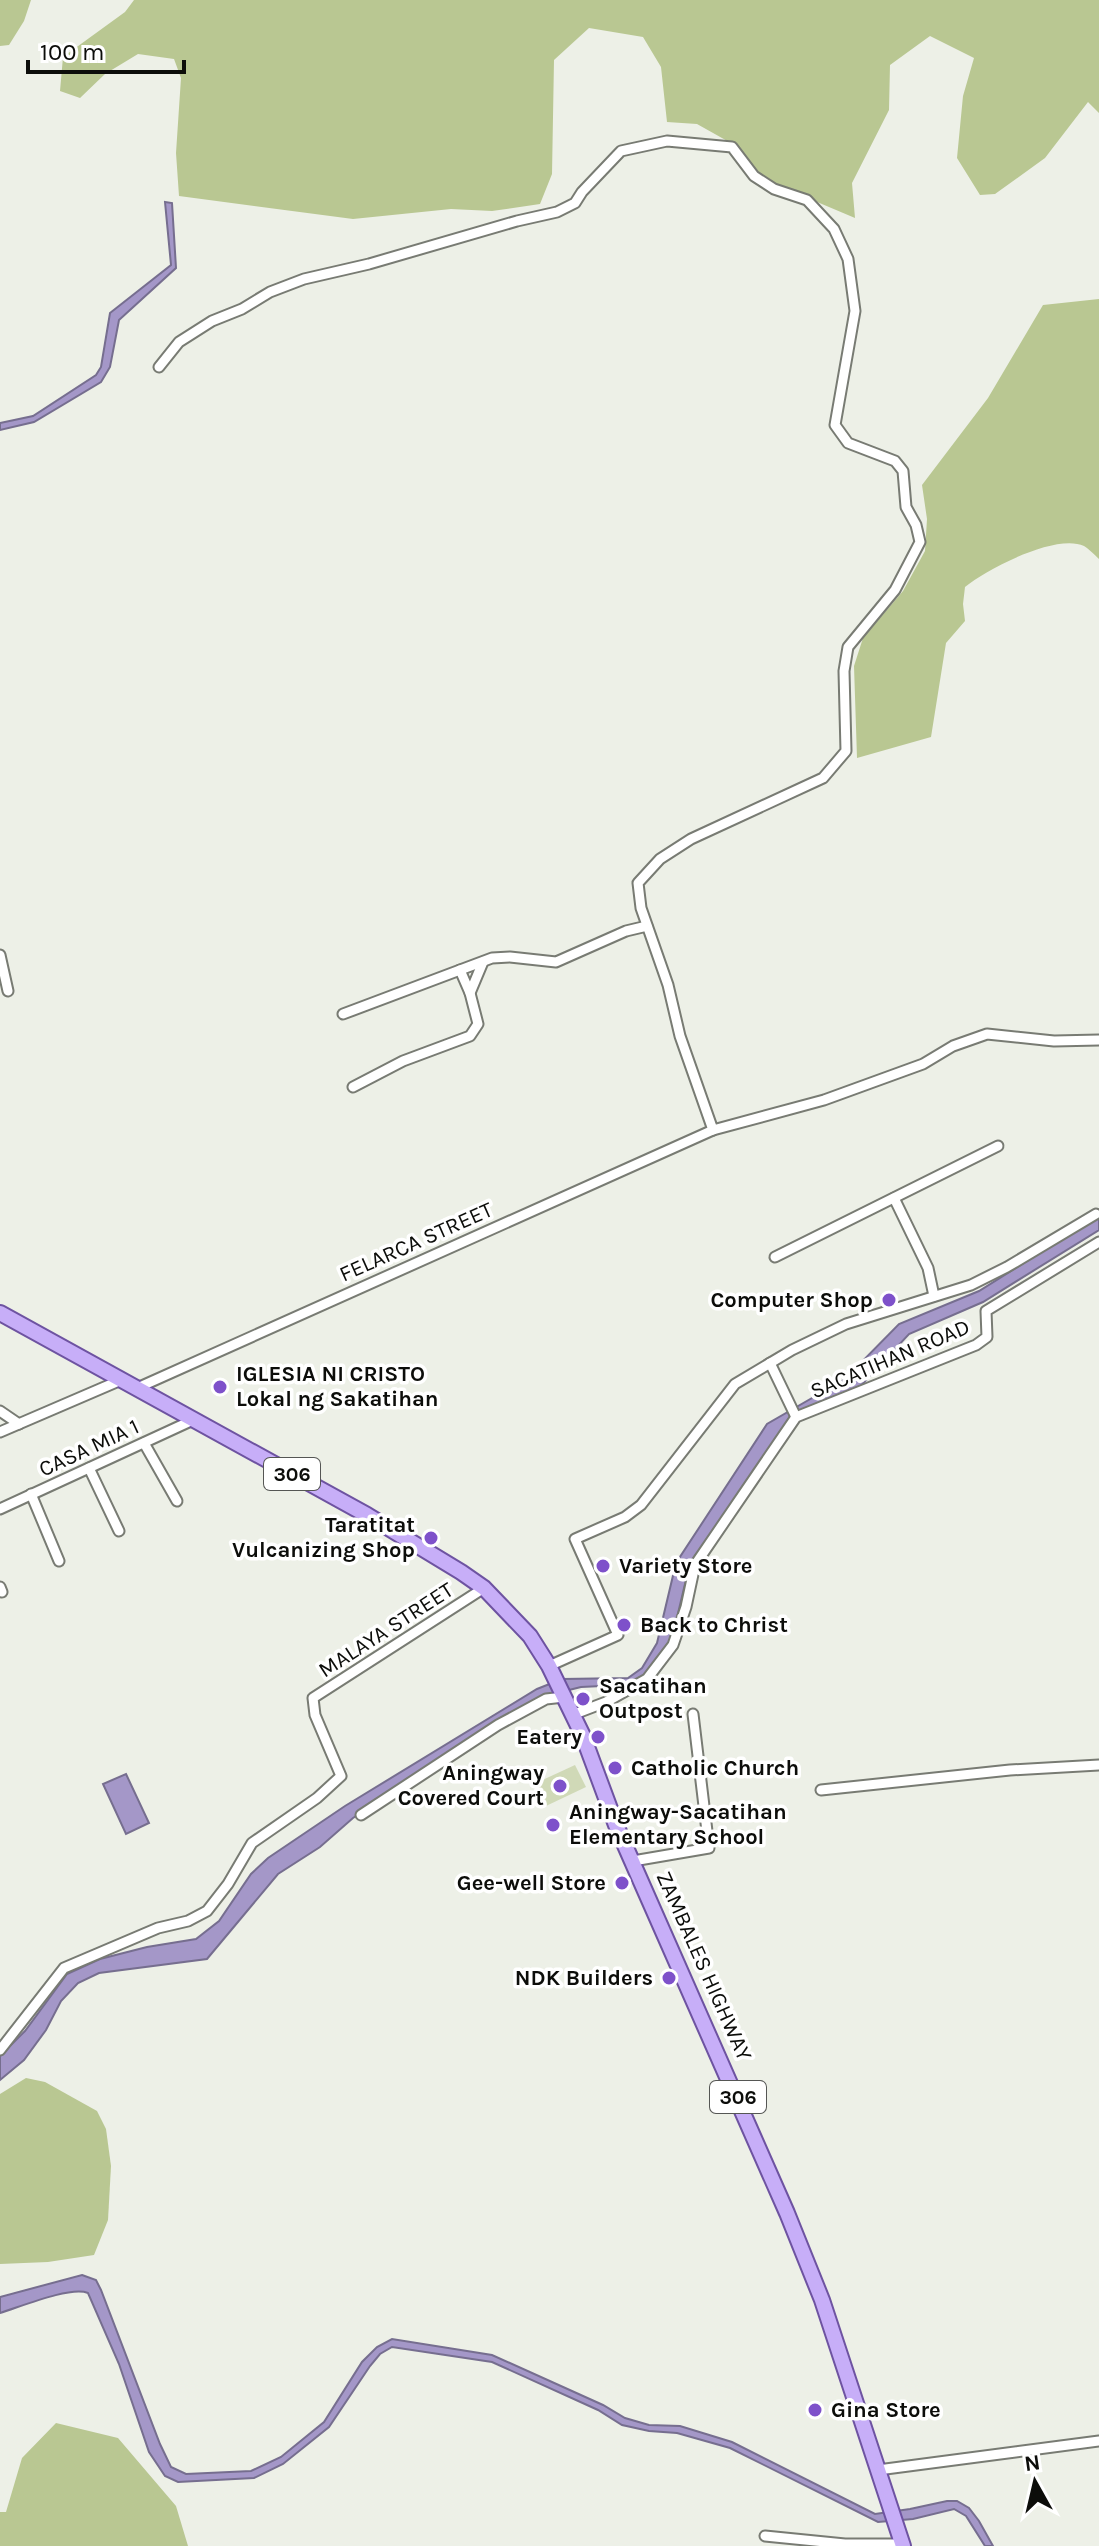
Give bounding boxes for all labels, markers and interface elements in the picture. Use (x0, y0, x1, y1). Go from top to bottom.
scale bar (28, 24, 184, 74)
text: 100 m (40, 38, 105, 66)
street label: FELARCA STREET (335, 1197, 497, 1287)
place label: Computer Shop (710, 1287, 873, 1313)
marker: Computer Shop (880, 1291, 898, 1309)
street label: SACATIHAN ROAD (806, 1314, 974, 1404)
place label: IGLESIA NI CRISTO Lokal ng Sakatihan (236, 1361, 439, 1412)
marker: IGLESIA NI CRISTO Lokal ng Sakatihan (211, 1378, 229, 1396)
street label: CASA MIA 1 (35, 1414, 143, 1482)
road number: 306 (264, 1458, 320, 1490)
place label: Taratitat Vulcanizing Shop (232, 1512, 415, 1563)
marker: Taratitat Vulcanizing Shop (422, 1529, 440, 1547)
place label: Variety Store (619, 1553, 753, 1579)
marker: Variety Store (594, 1557, 612, 1575)
street label: MALAYA STREET (314, 1577, 458, 1683)
place label: Back to Christ (640, 1612, 788, 1638)
marker: Back to Christ (615, 1616, 633, 1634)
place label: Sacatihan Outpost (599, 1673, 707, 1724)
marker: Sacatihan Outpost (574, 1690, 592, 1708)
place label: Eatery (516, 1724, 582, 1750)
marker: Eatery (589, 1728, 607, 1746)
place label: Catholic Church (631, 1755, 799, 1781)
marker: Catholic Church (606, 1759, 624, 1777)
place label: Aningway Covered Court (398, 1760, 544, 1811)
marker: Aningway Covered Court (551, 1777, 569, 1795)
place label: Aningway-Sacatihan Elementary School (569, 1799, 787, 1850)
marker: Aningway-Sacatihan Elementary School (544, 1816, 562, 1834)
street label: ZAMBALES HIGHWAY (651, 1867, 757, 2065)
place label: Gee-well Store (457, 1870, 606, 1896)
marker: Gee-well Store (613, 1874, 631, 1892)
place label: NDK Builders (515, 1965, 653, 1991)
marker: NDK Builders (660, 1969, 678, 1987)
road number: 306 (710, 2081, 766, 2113)
place label: Gina Store (831, 2397, 941, 2423)
marker: Gina Store (806, 2401, 824, 2419)
north arrow (995, 2442, 1075, 2522)
text: N (1023, 2449, 1042, 2477)

